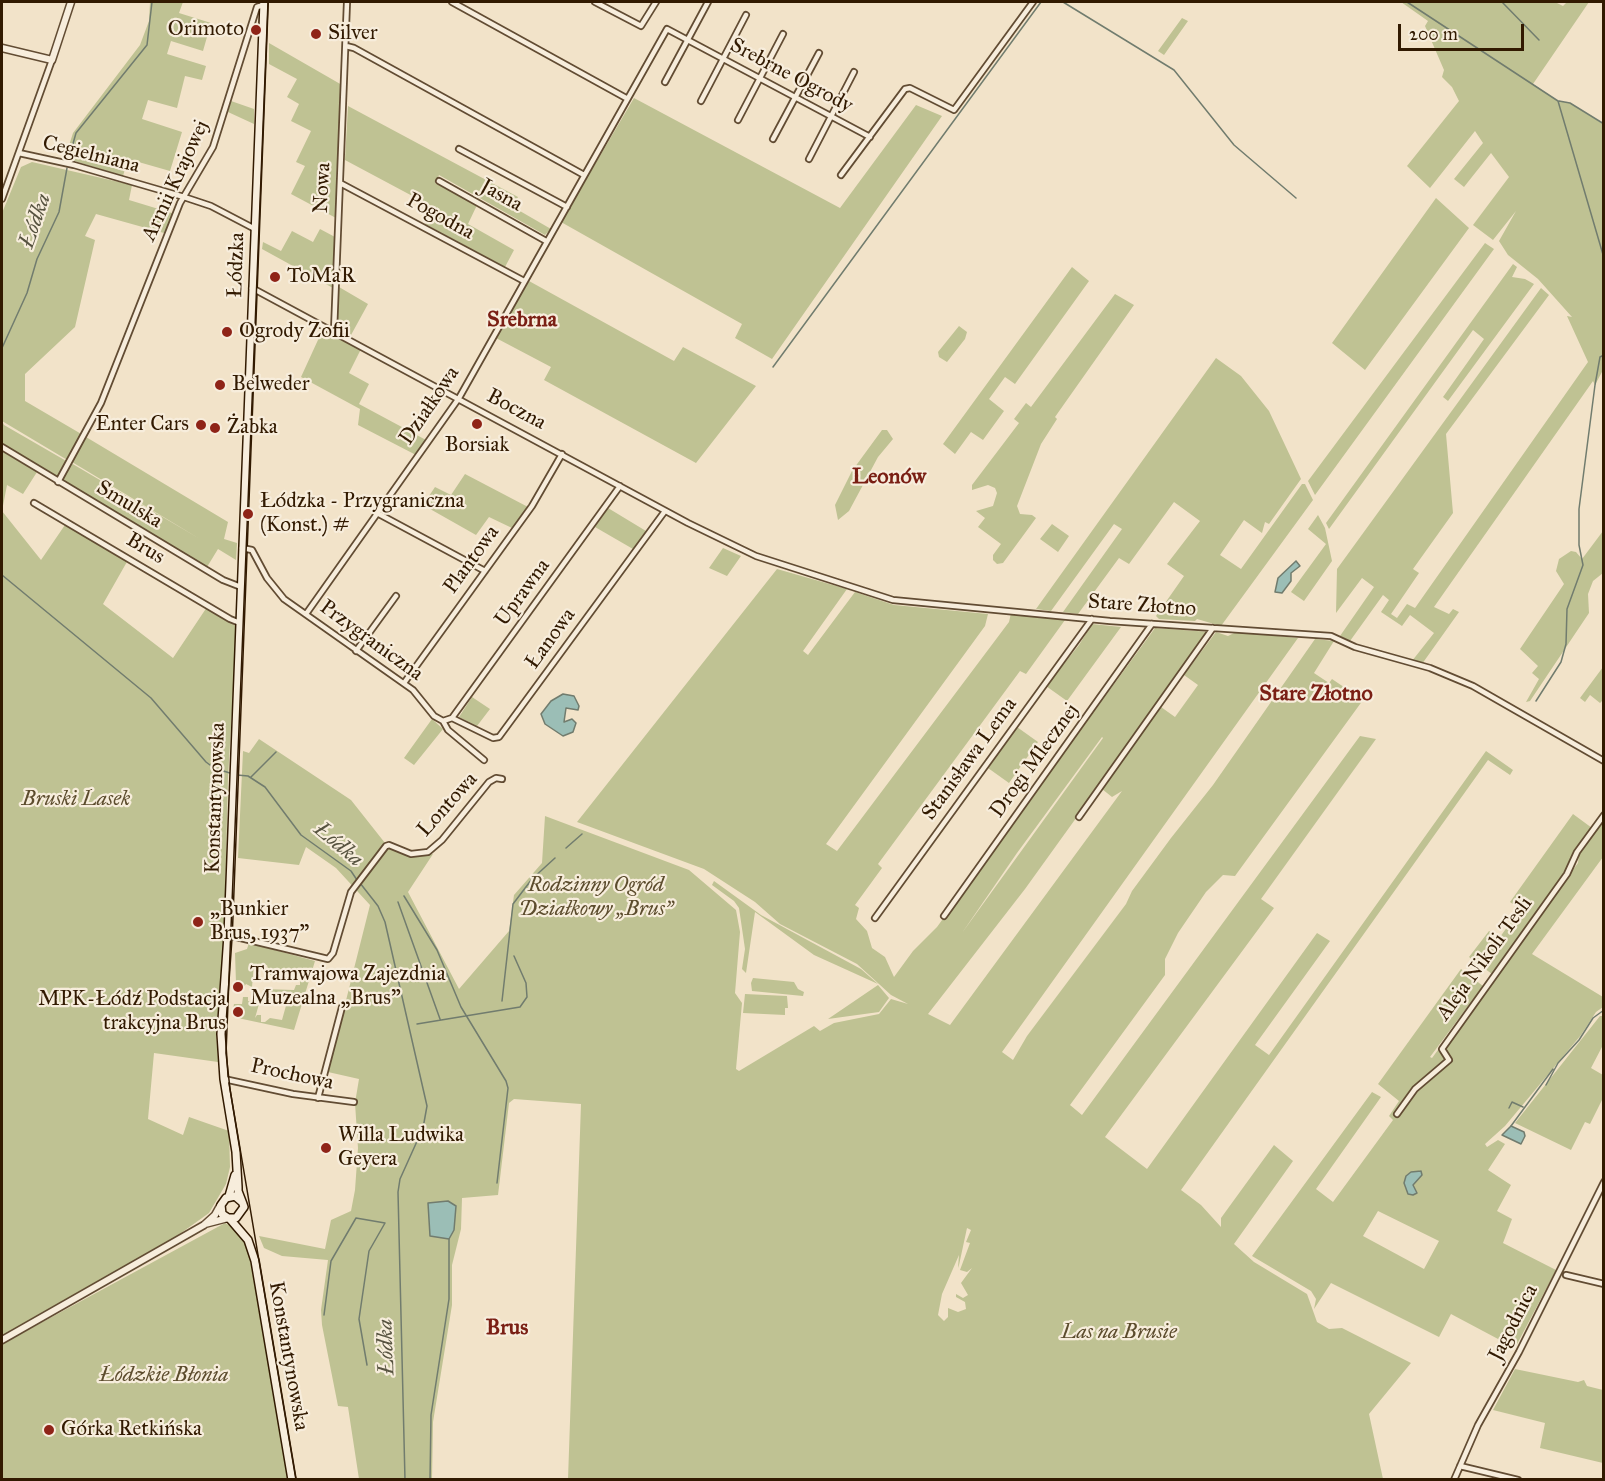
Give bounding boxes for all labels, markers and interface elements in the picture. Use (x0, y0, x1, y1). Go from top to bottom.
scale bar (1401, 12, 1527, 50)
place label: Orimoto (168, 17, 244, 43)
place label: Silver (328, 21, 378, 47)
marker: Orimoto (249, 23, 263, 37)
text: 200 m (1409, 23, 1458, 45)
marker: Silver (309, 27, 323, 41)
street label: Srebrne Ogrody (725, 33, 857, 119)
street label: Armii Krajowej (137, 117, 215, 245)
street label: Cegielniana (40, 131, 142, 179)
street label: Nowa (309, 162, 337, 214)
street label: Jasna (475, 174, 527, 218)
street label: Pogodna (402, 188, 478, 246)
water label: Łódka (14, 190, 58, 252)
street label: Łódzka (223, 232, 251, 298)
place label: ToMaR (287, 264, 355, 290)
marker: ToMaR (268, 270, 282, 284)
district label: Srebrna (487, 308, 557, 334)
place label: Ogrody Zofii (239, 319, 350, 345)
marker: Ogrody Zofii (220, 325, 234, 339)
street label: Działkowa (395, 362, 465, 450)
place label: Belweder (232, 372, 310, 398)
marker: Belweder (213, 378, 227, 392)
street label: Boczna (482, 384, 550, 436)
place label: Enter Cars (95, 412, 189, 438)
place label: Żabka (227, 415, 278, 441)
marker: Borsiak (470, 417, 484, 431)
marker: Enter Cars (194, 418, 208, 432)
marker: Żabka (208, 421, 222, 435)
place label: Borsiak (445, 433, 509, 459)
district label: Leonów (852, 465, 926, 491)
street label: Smulska (91, 475, 167, 535)
place label: Łódzka - Przygraniczna (Konst.) # (260, 489, 464, 539)
marker: Łódzka - Przygraniczna (Konst.) # (241, 507, 255, 521)
street label: Plantowa (439, 521, 505, 599)
street label: Brus (121, 528, 169, 570)
street label: Uprawna (490, 554, 556, 632)
street label: Stare Złotno (1087, 590, 1197, 622)
street label: Przygraniczna (314, 595, 428, 687)
street label: Łanowa (521, 604, 581, 674)
district label: Stare Złotno (1259, 682, 1373, 708)
street label: Stanisława Lema (917, 693, 1023, 825)
street label: Drogi Mlecznej (985, 699, 1085, 823)
street label: Konstantynowska (201, 722, 231, 874)
street label: Lontowa (412, 768, 484, 842)
park label: Bruski Lasek (22, 787, 130, 813)
water label: Łódka (308, 817, 368, 873)
park label: Rodzinny Ogród Działkowy „Brus” (519, 873, 673, 923)
street label: Aleja Nikoli Tesli (1432, 892, 1538, 1026)
place label: „Bunkier Brus, 1937” (210, 897, 309, 947)
marker: „Bunkier Brus, 1937” (191, 915, 205, 929)
place label: Tramwajowa Zajezdnia Muzealna „Brus” (250, 962, 446, 1012)
marker: Tramwajowa Zajezdnia Muzealna „Brus” (231, 980, 245, 994)
place label: MPK-Łódź Podstacja trakcyjna Brus (38, 987, 226, 1037)
marker: MPK-Łódź Podstacja trakcyjna Brus (231, 1005, 245, 1019)
street label: Prochowa (248, 1054, 336, 1096)
place label: Willa Ludwika Geyera (338, 1123, 464, 1173)
marker: Willa Ludwika Geyera (319, 1141, 333, 1155)
street label: Konstantynowska (262, 1279, 314, 1433)
street label: Jagodnica (1484, 1280, 1544, 1366)
district label: Brus (486, 1316, 528, 1342)
water label: Łódka (373, 1319, 401, 1375)
park label: Las na Brusie (1061, 1320, 1177, 1346)
park label: Łódzkie Błonia (100, 1363, 228, 1389)
place label: Górka Retkińska (61, 1417, 202, 1443)
marker: Górka Retkińska (42, 1423, 56, 1437)

